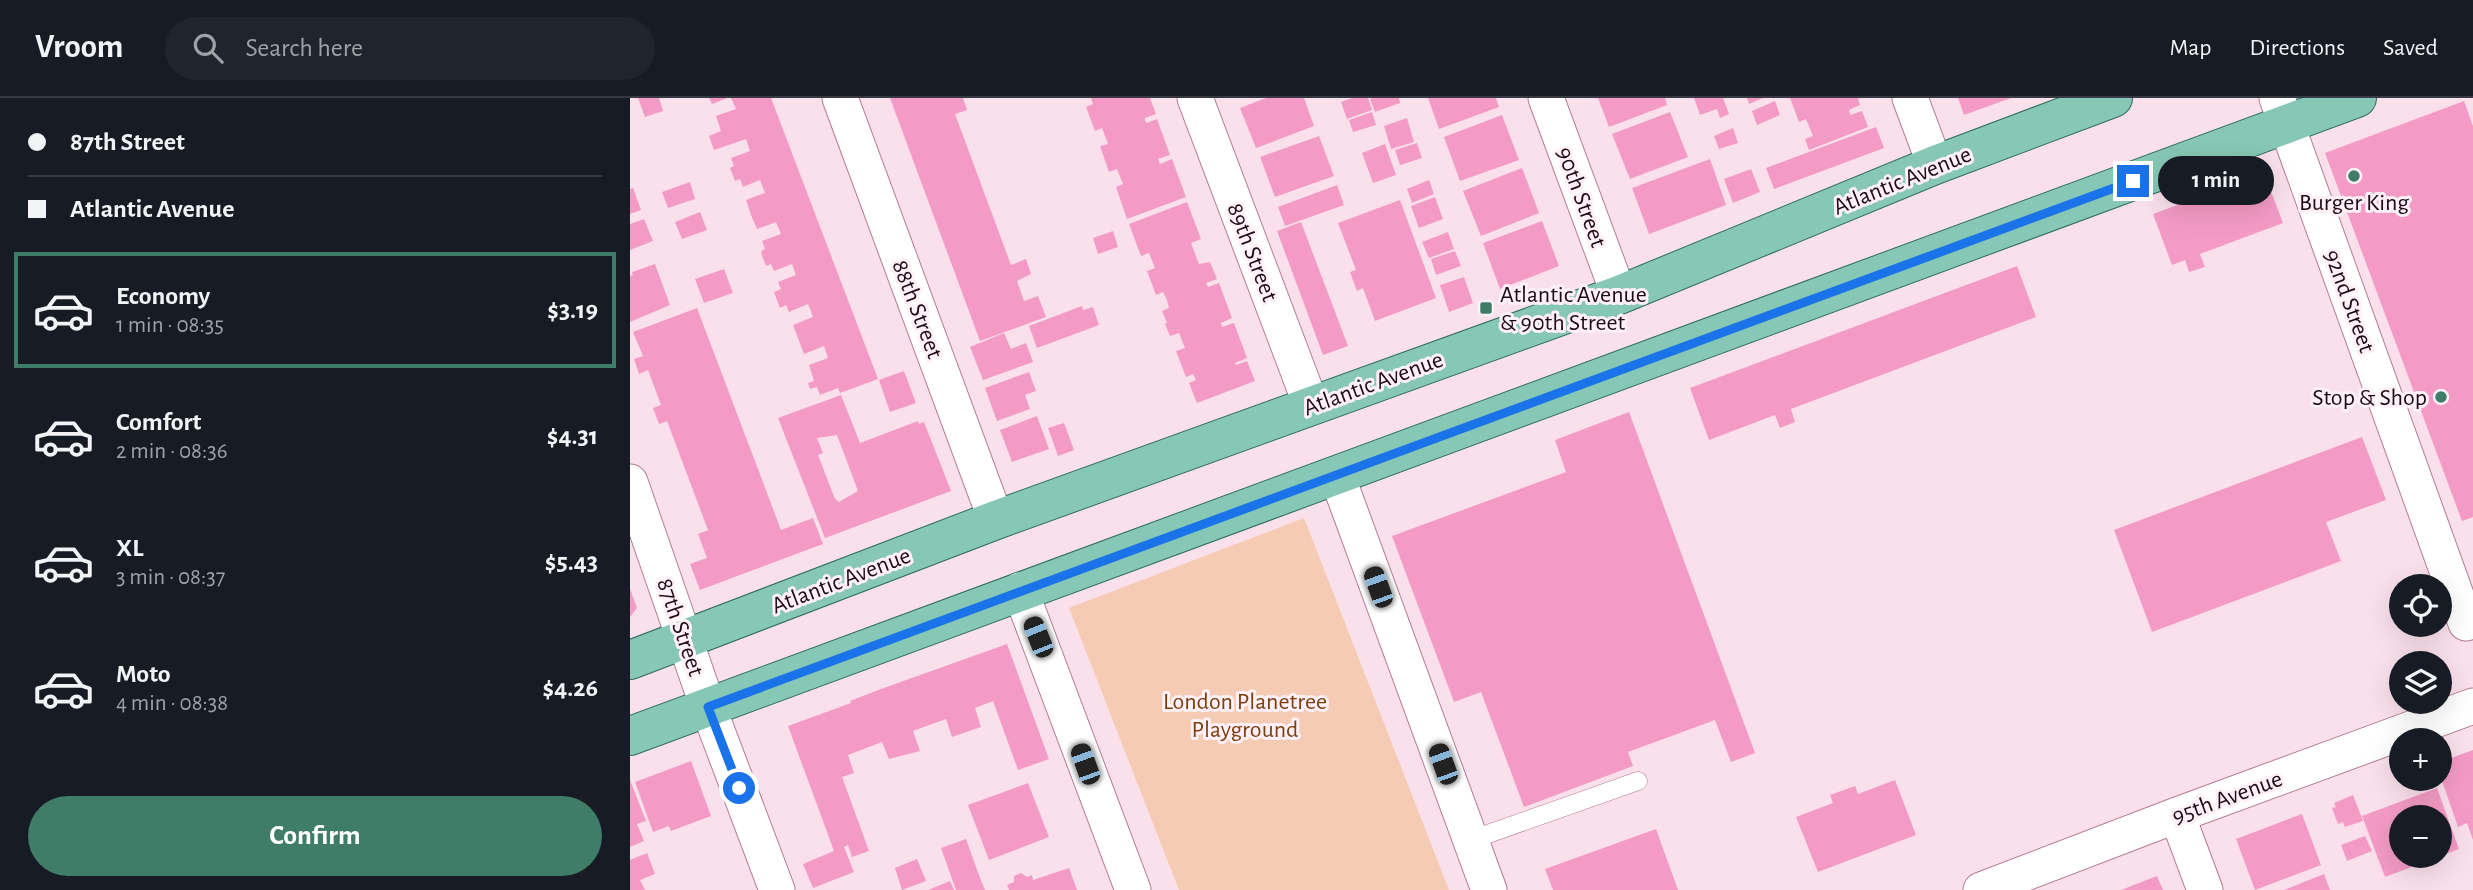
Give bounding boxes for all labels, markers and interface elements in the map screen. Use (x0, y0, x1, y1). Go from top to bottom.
search box (165, 17, 655, 80)
icon: search (189, 29, 227, 67)
text: Vroom (35, 31, 123, 64)
text: Search here (245, 35, 363, 61)
text: Map (2169, 36, 2211, 60)
text: Directions (2249, 36, 2345, 60)
text: Saved (2383, 36, 2438, 60)
text: 87th Street (70, 129, 185, 155)
street label: Atlantic Avenue (1830, 142, 1975, 220)
street label: 90th Street (1552, 144, 1610, 251)
callout: 1 min (2158, 156, 2273, 206)
route end (2117, 165, 2149, 197)
marker: Burger King (2346, 168, 2362, 184)
text: 1 min (2192, 169, 2240, 192)
place label: Burger King (2299, 191, 2409, 215)
text: Atlantic Avenue (70, 196, 234, 222)
street label: 89th Street (1222, 200, 1282, 305)
street label: 92nd Street (2319, 247, 2379, 356)
street label: 88th Street (887, 257, 947, 362)
icon: car (32, 279, 95, 342)
text: Economy (116, 283, 210, 309)
place label: Atlantic Avenue & 90th Street (1500, 283, 1647, 335)
text: $3.19 (547, 297, 598, 323)
marker: Atlantic Avenue & 90th Street (1478, 300, 1494, 316)
text: 1 min · 08:35 (116, 314, 224, 337)
street label: Atlantic Avenue (1300, 348, 1446, 420)
place label: Stop & Shop (2312, 386, 2427, 410)
marker: Stop & Shop (2433, 389, 2449, 405)
icon: car (32, 405, 95, 468)
text: Comfort (116, 409, 201, 435)
text: $4.31 (547, 423, 598, 449)
text: 2 min · 08:36 (116, 440, 228, 463)
icon: car (32, 531, 95, 594)
text: XL (116, 535, 143, 561)
street label: Atlantic Avenue (769, 543, 914, 618)
text: $5.43 (545, 549, 598, 575)
car (1361, 564, 1396, 610)
text: 3 min · 08:37 (116, 566, 225, 589)
map controls (2389, 574, 2452, 868)
button: locate (2389, 574, 2452, 637)
street label: 87th Street (652, 575, 708, 680)
car (1021, 614, 1056, 660)
button: layers (2389, 651, 2452, 714)
icon: car (32, 657, 95, 720)
text: Moto (116, 661, 171, 687)
text: $4.26 (542, 675, 598, 701)
park label: London Planetree Playground (1163, 690, 1327, 742)
text: 4 min · 08:38 (116, 692, 228, 715)
button: + (2389, 728, 2452, 791)
car (1068, 741, 1103, 787)
car (1426, 741, 1461, 787)
street label: 95th Avenue (2169, 767, 2286, 829)
route start (723, 772, 755, 804)
button: Confirm (28, 796, 602, 876)
button: − (2389, 805, 2452, 868)

